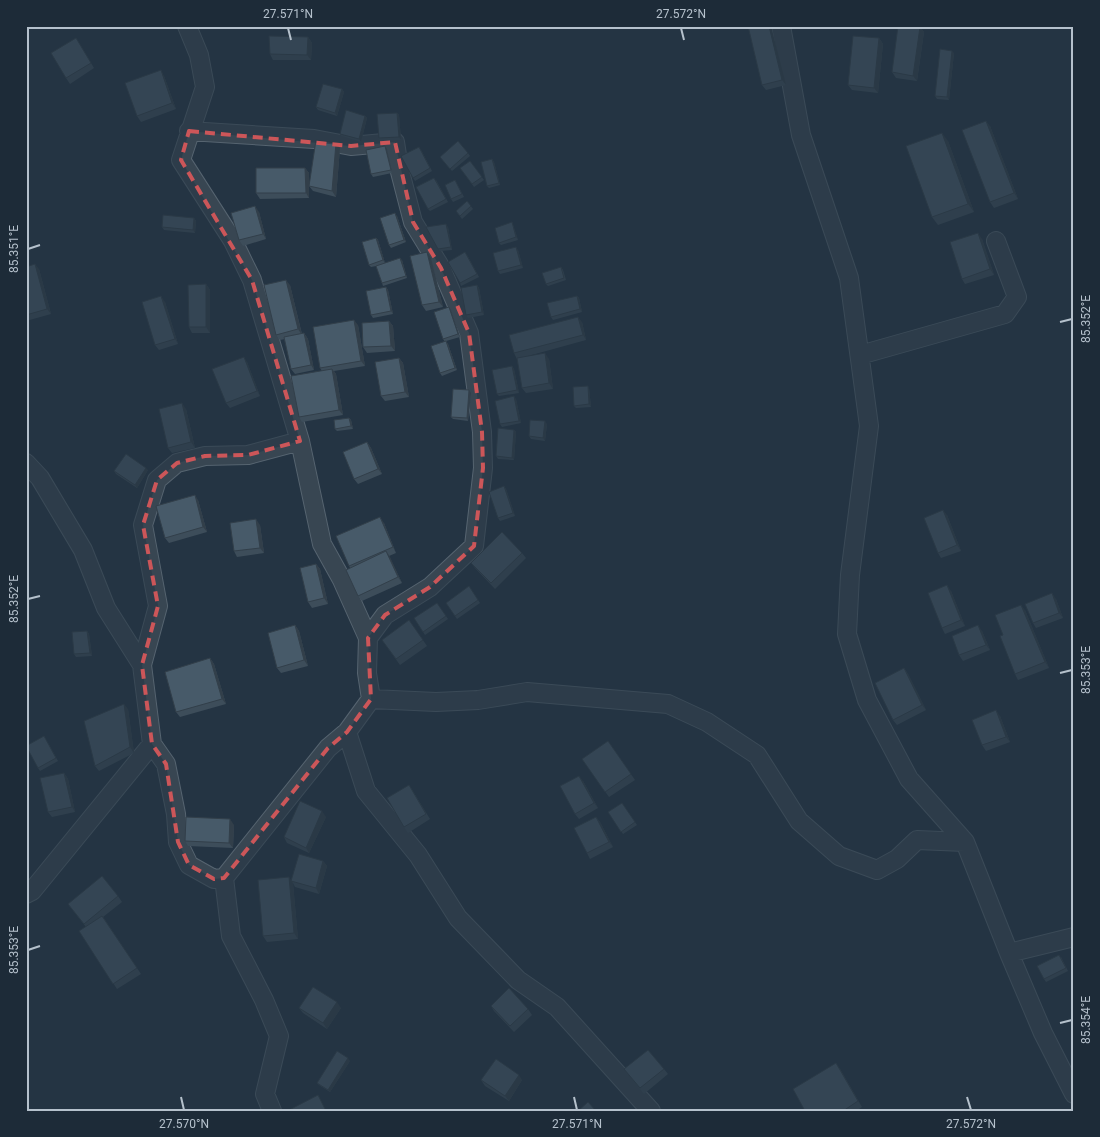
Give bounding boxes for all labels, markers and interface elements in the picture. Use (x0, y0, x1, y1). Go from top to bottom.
text: 27.571°N (263, 7, 313, 21)
text: 27.572°N (656, 7, 706, 21)
text: 85.351°E (7, 225, 21, 273)
text: 85.352°E (1079, 295, 1093, 343)
text: 85.352°E (7, 575, 21, 623)
text: 85.353°E (1079, 646, 1093, 694)
text: 85.353°E (7, 926, 21, 974)
text: 85.354°E (1079, 996, 1093, 1044)
text: 27.570°N (159, 1117, 209, 1131)
text: 27.571°N (552, 1117, 602, 1131)
text: 27.572°N (946, 1117, 996, 1131)

